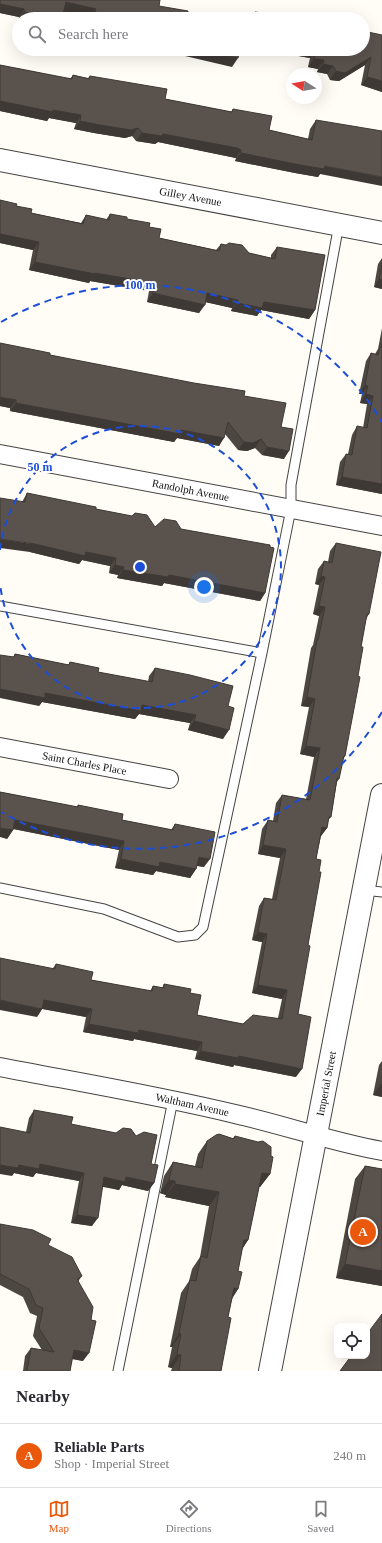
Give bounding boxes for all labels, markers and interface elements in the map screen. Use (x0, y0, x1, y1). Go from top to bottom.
search box (12, 12, 370, 56)
icon: search (26, 23, 48, 45)
text: Search here (58, 26, 128, 42)
north arrow (286, 68, 322, 104)
street label: Gilley Avenue (158, 185, 223, 208)
text: 100 m (125, 278, 156, 292)
text: 50 m (28, 460, 53, 474)
street label: Randolph Avenue (151, 477, 230, 503)
centre of rings (133, 560, 147, 574)
your location (194, 577, 214, 597)
street label: Saint Charles Place (41, 749, 128, 777)
street label: Imperial Street (314, 1050, 338, 1117)
street label: Waltham Avenue (154, 1091, 231, 1118)
pin: A (350, 1217, 376, 1247)
map controls (334, 1323, 370, 1359)
button: locate (334, 1323, 370, 1359)
text: Nearby (16, 1387, 70, 1406)
text: Reliable Parts (54, 1439, 144, 1455)
text: A (24, 1448, 34, 1463)
text: 240 m (333, 1448, 366, 1463)
text: Shop · Imperial Street (54, 1456, 169, 1471)
tab: Map (48, 1498, 70, 1534)
tab: Directions (166, 1498, 211, 1534)
tab: Saved (307, 1498, 334, 1534)

